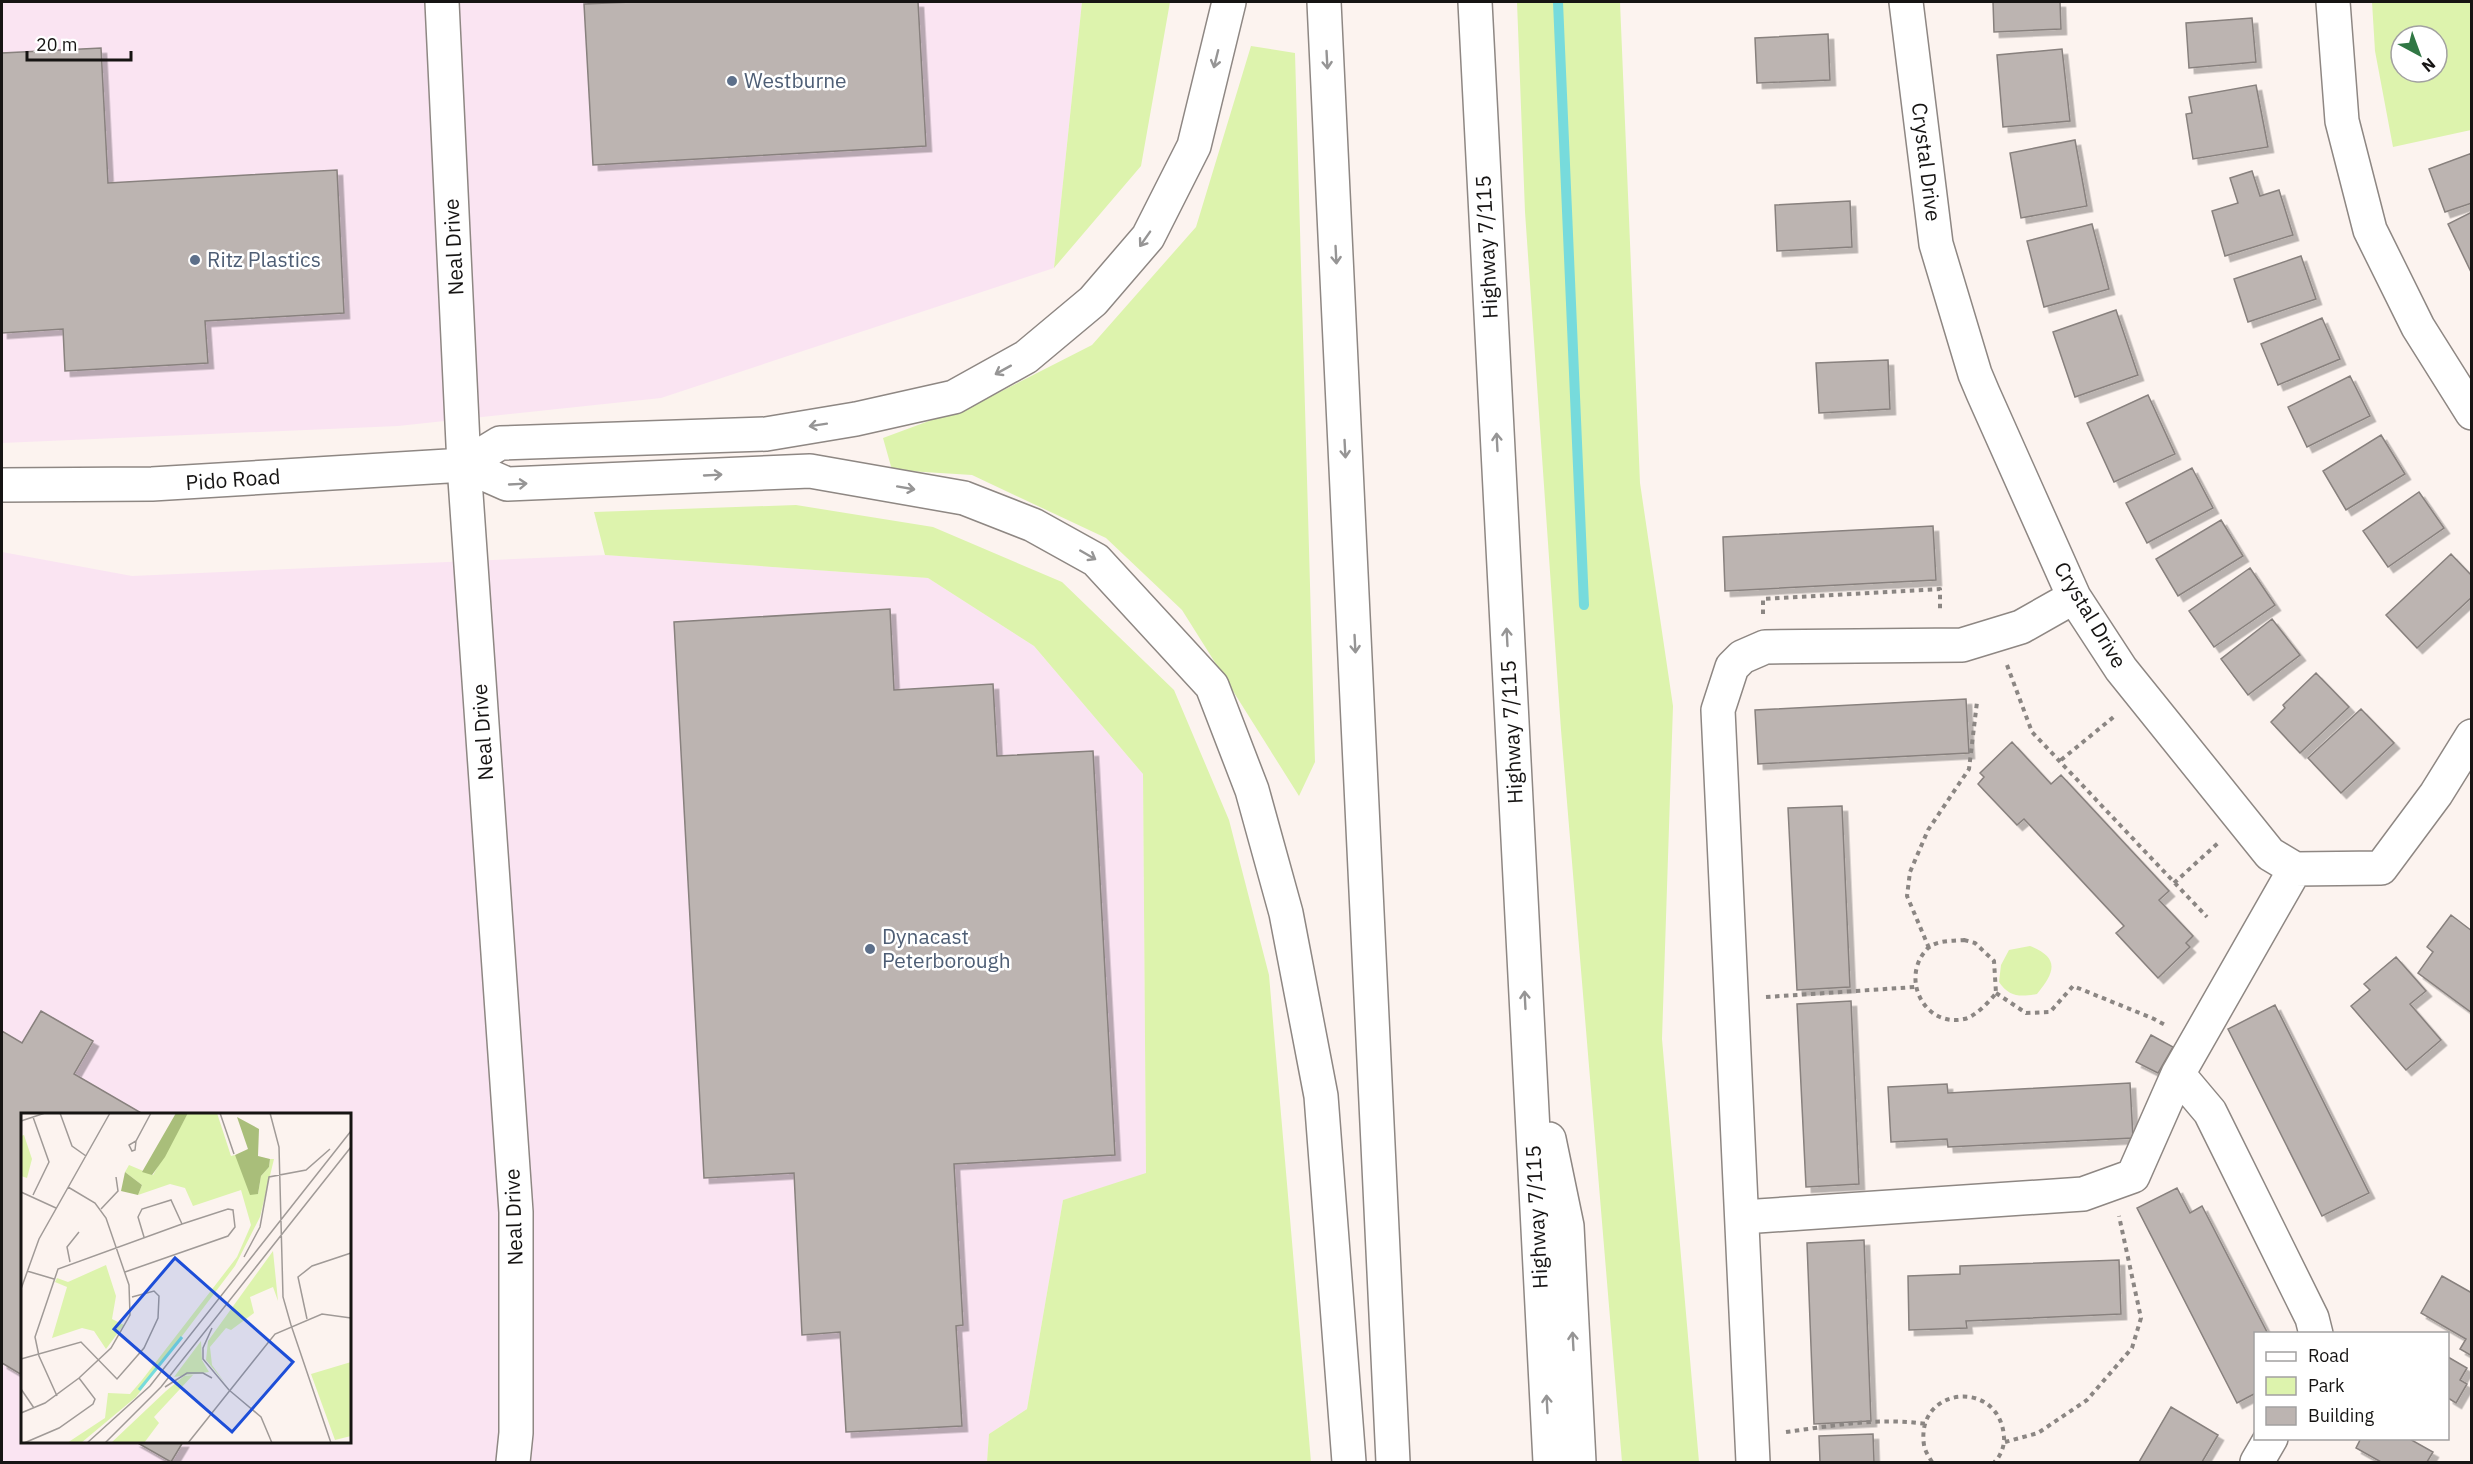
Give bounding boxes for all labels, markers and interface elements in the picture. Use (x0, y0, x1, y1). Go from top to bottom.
scale bar (27, 24, 130, 62)
north arrow (2389, 24, 2449, 84)
text: 20 m (36, 33, 78, 56)
one-way arrow (1210, 49, 1221, 68)
one-way arrow (1321, 49, 1332, 69)
text: N (2418, 54, 2440, 77)
place label: Westburne (744, 66, 847, 94)
marker: Westburne (725, 74, 739, 88)
street label: Crystal Drive (1906, 101, 1948, 223)
street label: Highway 7/115 (1468, 174, 1504, 320)
street label: Neal Drive (436, 198, 470, 296)
one-way arrow (1139, 230, 1151, 246)
one-way arrow (1330, 244, 1341, 264)
place label: Ritz Plastics (207, 245, 321, 273)
marker: Ritz Plastics (188, 253, 202, 267)
one-way arrow (995, 364, 1012, 376)
one-way arrow (809, 420, 829, 431)
one-way arrow (1491, 433, 1502, 453)
one-way arrow (1340, 439, 1351, 459)
street label: Pido Road (184, 462, 281, 496)
one-way arrow (703, 470, 722, 481)
one-way arrow (508, 478, 528, 489)
one-way arrow (896, 483, 916, 494)
one-way arrow (1079, 550, 1096, 562)
street label: Crystal Drive (2048, 556, 2134, 673)
one-way arrow (1501, 628, 1512, 648)
one-way arrow (1349, 634, 1360, 654)
street label: Highway 7/115 (1493, 659, 1529, 805)
street label: Neal Drive (465, 683, 499, 781)
place label: Dynacast Peterborough (882, 922, 1011, 974)
marker: Dynacast Peterborough (863, 942, 877, 956)
one-way arrow (1520, 990, 1531, 1010)
inset map (21, 1113, 351, 1443)
street label: Highway 7/115 (1518, 1144, 1554, 1290)
street label: Neal Drive (497, 1168, 529, 1266)
one-way arrow (1567, 1332, 1578, 1352)
legend (2254, 1332, 2449, 1440)
text: Road (2308, 1344, 2349, 1367)
text: Park (2308, 1374, 2345, 1397)
one-way arrow (1541, 1395, 1552, 1415)
text: Building (2308, 1404, 2375, 1427)

